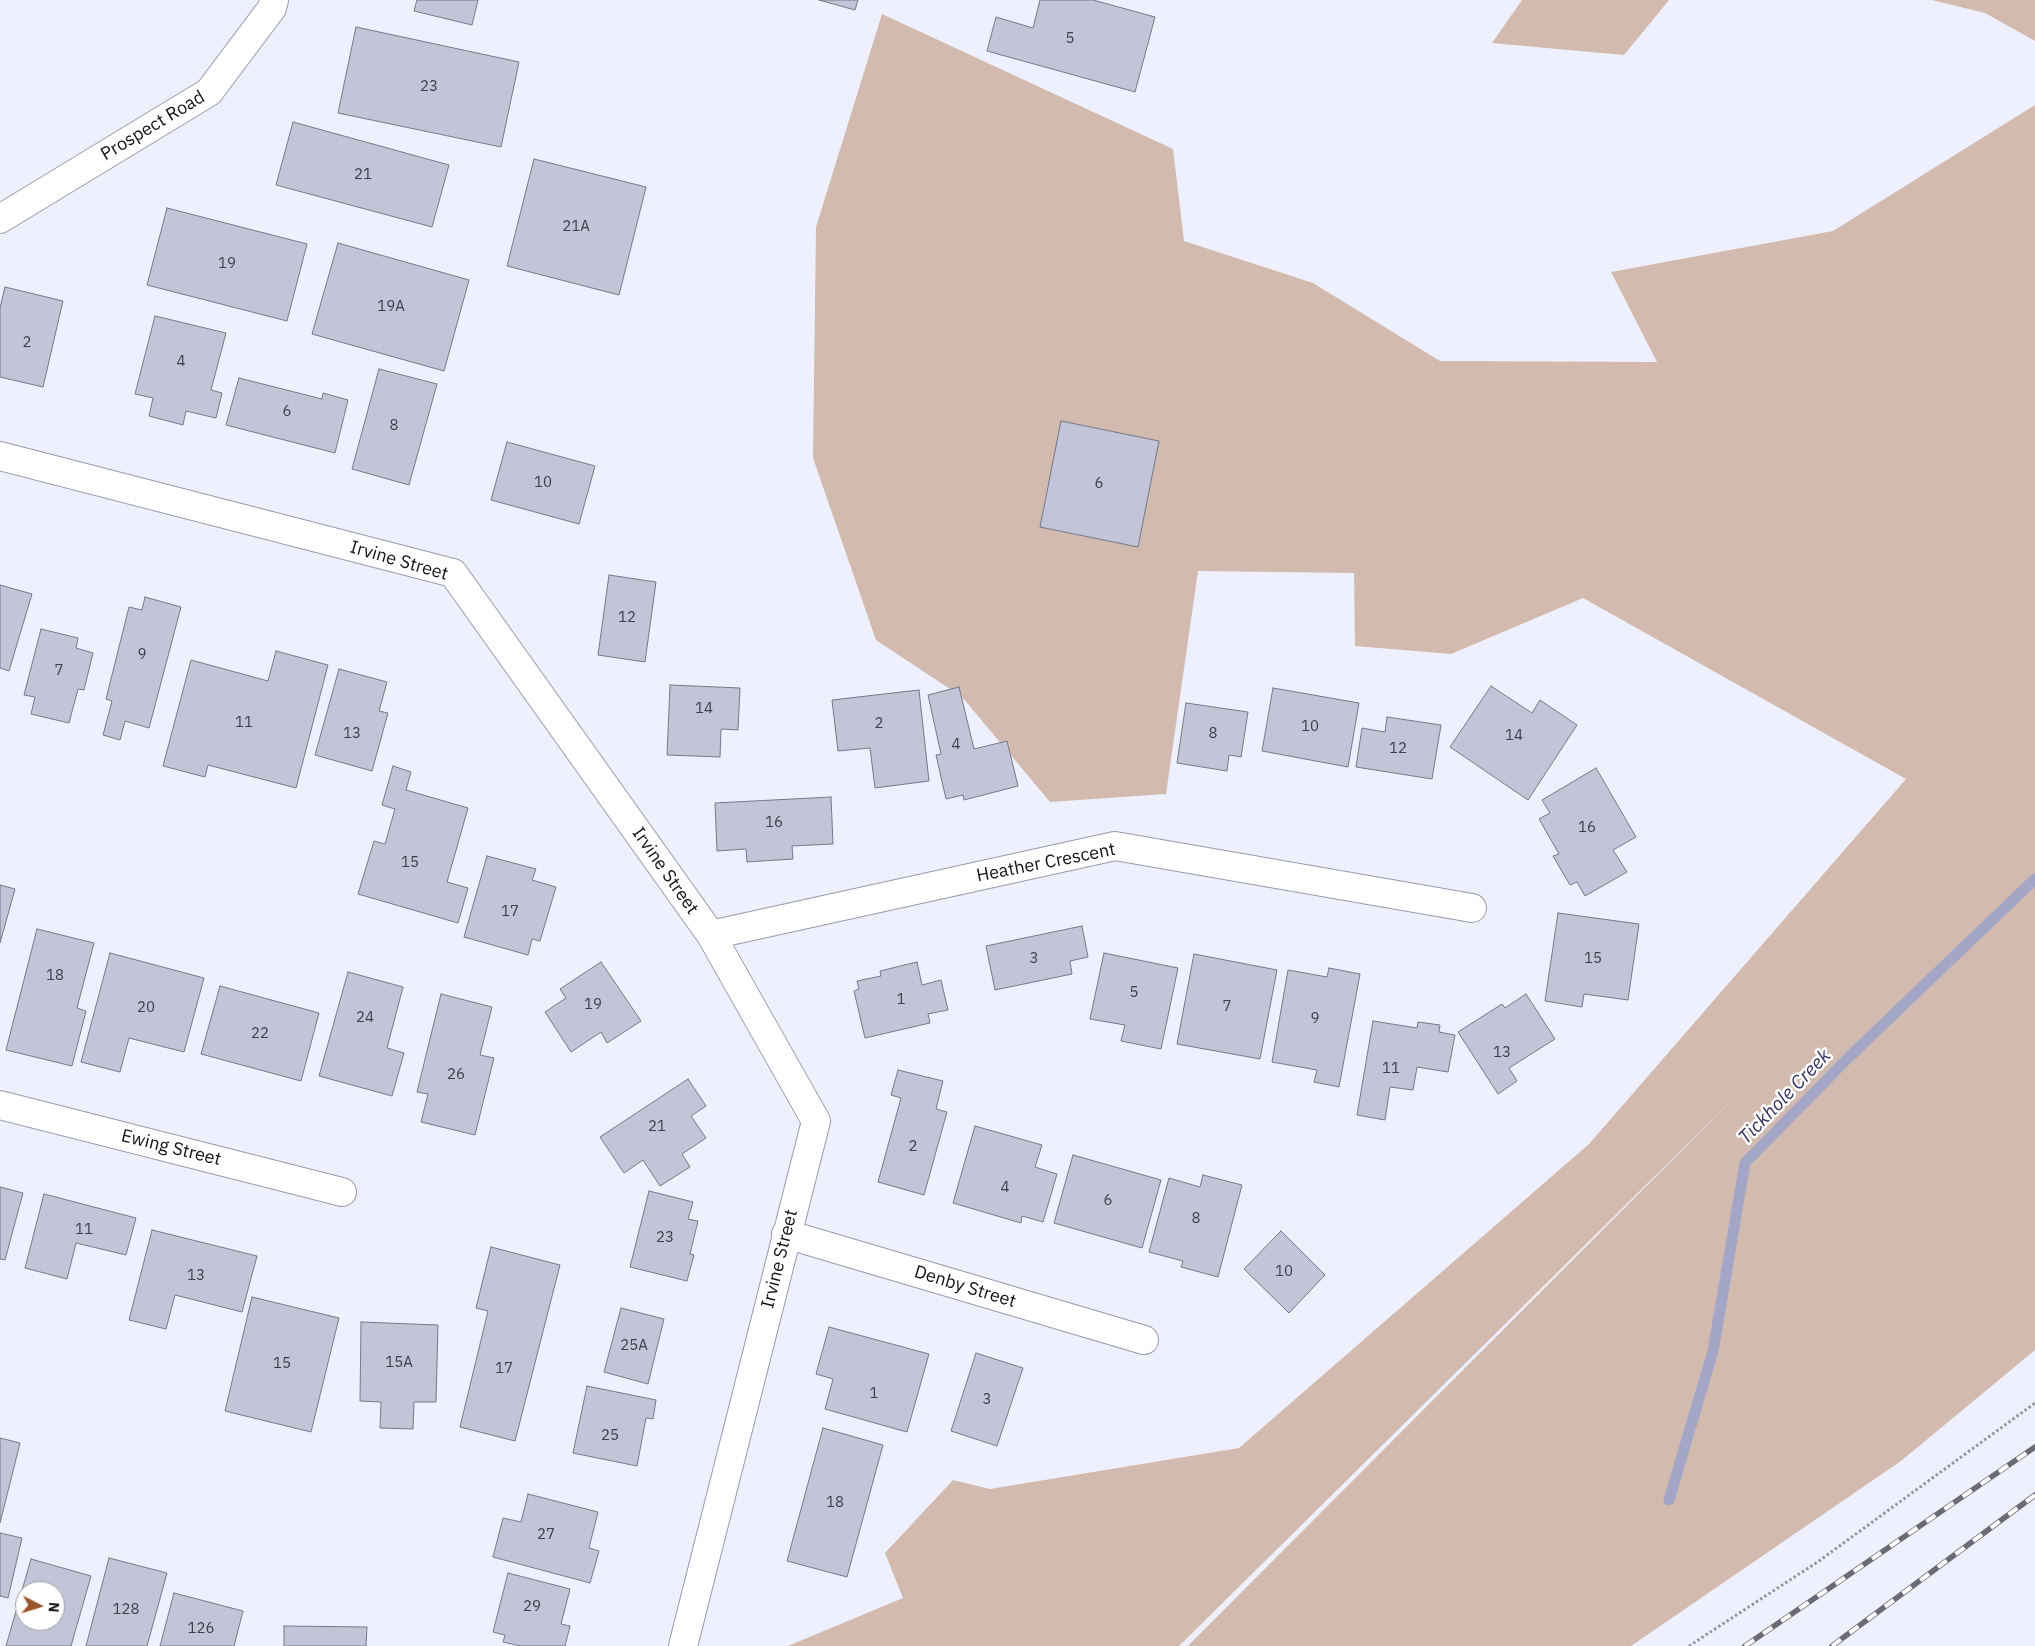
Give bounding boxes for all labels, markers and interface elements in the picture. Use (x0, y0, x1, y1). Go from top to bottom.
house number: 5 (1066, 30, 1074, 48)
house number: 23 (420, 78, 438, 96)
street label: Prospect Road (97, 87, 209, 165)
house number: 21 (354, 166, 372, 184)
house number: 21A (562, 218, 590, 236)
house number: 19 (218, 255, 236, 273)
house number: 19A (377, 298, 405, 316)
house number: 2 (23, 334, 31, 352)
house number: 4 (177, 353, 185, 371)
house number: 6 (283, 403, 291, 421)
house number: 8 (390, 417, 398, 435)
house number: 10 (534, 474, 552, 492)
house number: 6 (1095, 475, 1103, 493)
street label: Irvine Street (347, 537, 451, 585)
house number: 12 (618, 609, 636, 627)
house number: 9 (138, 646, 146, 664)
house number: 7 (55, 662, 63, 680)
house number: 14 (695, 700, 713, 718)
house number: 11 (235, 714, 253, 732)
house number: 2 (875, 715, 883, 733)
house number: 10 (1301, 718, 1319, 736)
house number: 13 (343, 725, 361, 743)
house number: 8 (1209, 725, 1217, 743)
house number: 14 (1505, 727, 1523, 745)
house number: 4 (952, 736, 960, 754)
house number: 12 (1389, 740, 1407, 758)
house number: 16 (765, 814, 783, 832)
house number: 16 (1578, 819, 1596, 837)
street label: Irvine Street (627, 823, 703, 919)
street label: Heather Crescent (975, 839, 1117, 887)
house number: 15 (401, 854, 419, 872)
house number: 17 (501, 903, 519, 921)
house number: 3 (1030, 950, 1038, 968)
house number: 15 (1584, 950, 1602, 968)
house number: 18 (46, 967, 64, 985)
house number: 5 (1130, 984, 1138, 1002)
house number: 1 (897, 991, 905, 1009)
house number: 19 (584, 996, 602, 1014)
house number: 7 (1223, 998, 1231, 1016)
house number: 20 (137, 999, 155, 1017)
house number: 24 (356, 1009, 374, 1027)
house number: 9 (1311, 1010, 1319, 1028)
house number: 22 (251, 1025, 269, 1043)
house number: 13 (1493, 1044, 1511, 1062)
water label: Tickhole Creek (1734, 1045, 1836, 1149)
house number: 11 (1382, 1060, 1400, 1078)
house number: 26 (447, 1066, 465, 1084)
house number: 21 (648, 1118, 666, 1136)
street label: Ewing Street (119, 1125, 223, 1171)
house number: 2 (909, 1138, 917, 1156)
house number: 4 (1001, 1179, 1009, 1197)
house number: 6 (1104, 1192, 1112, 1210)
street label: Irvine Street (757, 1207, 803, 1311)
house number: 8 (1192, 1210, 1200, 1228)
house number: 11 (75, 1221, 93, 1239)
house number: 23 (656, 1229, 674, 1247)
street label: Denby Street (912, 1261, 1018, 1313)
house number: 10 (1275, 1263, 1293, 1281)
house number: 13 (187, 1267, 205, 1285)
house number: 25A (620, 1337, 648, 1355)
house number: 15A (385, 1354, 413, 1372)
house number: 15 (273, 1355, 291, 1373)
house number: 17 (495, 1360, 513, 1378)
house number: 1 (870, 1385, 878, 1403)
house number: 3 (983, 1391, 991, 1409)
house number: 25 (601, 1427, 619, 1445)
house number: 18 (826, 1494, 844, 1512)
house number: 27 (537, 1526, 555, 1544)
north arrow (15, 1581, 65, 1631)
house number: 29 (523, 1598, 541, 1616)
text: N (45, 1601, 63, 1613)
house number: 128 (113, 1601, 139, 1619)
house number: 126 (188, 1620, 214, 1638)

